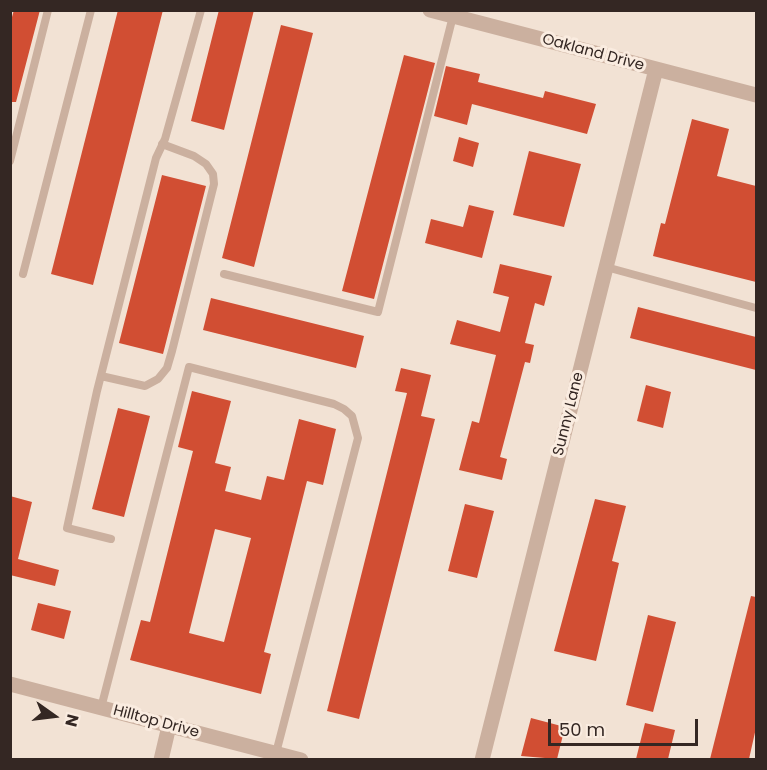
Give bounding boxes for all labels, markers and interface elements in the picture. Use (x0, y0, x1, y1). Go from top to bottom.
street label: Oakland Drive (540, 31, 646, 75)
street label: Sunny Lane (550, 370, 588, 458)
north arrow (24, 686, 84, 746)
street label: Hilltop Drive (111, 702, 201, 742)
scale bar (551, 707, 701, 745)
text: N (59, 712, 85, 729)
text: 50 m (559, 717, 605, 742)

